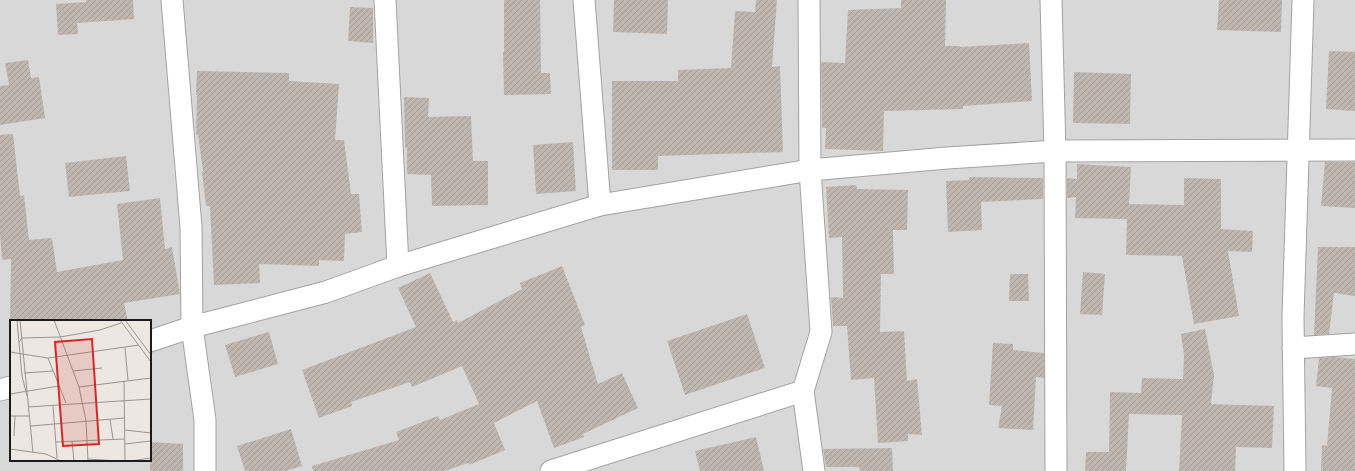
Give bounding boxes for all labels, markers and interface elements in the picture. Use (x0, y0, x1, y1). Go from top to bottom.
inset map (10, 320, 151, 461)

